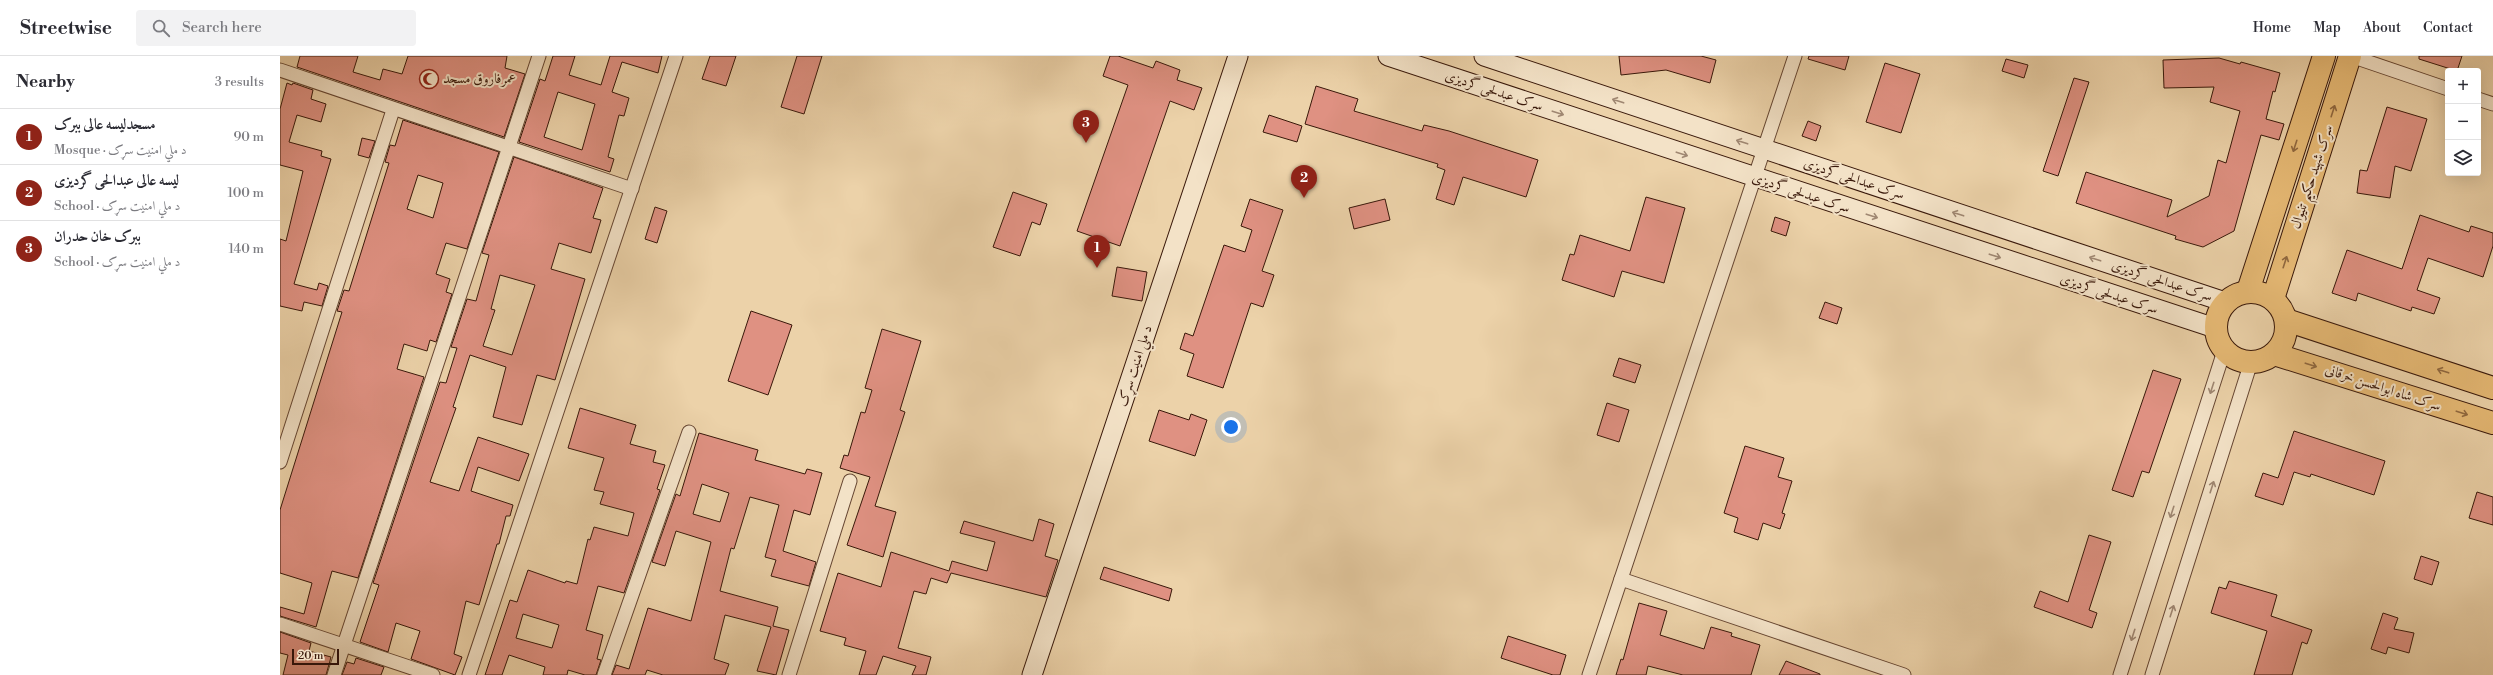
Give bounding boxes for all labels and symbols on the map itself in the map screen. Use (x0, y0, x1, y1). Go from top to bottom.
street label: سرک عبدلحی گردیزی (1443, 66, 1546, 115)
mosque icon: عمرفاروق مسجد (418, 68, 440, 90)
place label: عمرفاروق مسجد (443, 70, 516, 88)
one-way arrow (1612, 97, 1625, 104)
one-way arrow (2330, 105, 2337, 118)
one-way arrow (1552, 109, 1564, 117)
pin: 3 (1073, 110, 1099, 143)
street label: سرک شهید حکیم تنیوال (2287, 122, 2341, 233)
one-way arrow (1735, 138, 1748, 145)
one-way arrow (2291, 140, 2298, 153)
one-way arrow (1675, 151, 1688, 158)
street label: سرک عبدالحی گردیزی (1801, 153, 1907, 204)
pin: 2 (1291, 165, 1317, 198)
street label: سرک عبدلحی گردیزی (1750, 168, 1853, 217)
one-way arrow (1952, 209, 1964, 217)
one-way arrow (1865, 213, 1878, 220)
pin: 1 (1084, 235, 1110, 268)
one-way arrow (1989, 253, 2001, 261)
one-way arrow (2088, 255, 2101, 262)
street label: سرک عبدالحی گردیزی (2109, 255, 2215, 306)
one-way arrow (2282, 255, 2289, 268)
street label: سرک عبدلحی گردیزی (2058, 269, 2161, 318)
street label: د ملي امنیت سړک (1113, 323, 1160, 410)
street label: سرک شاه ابوالحسن خرقانی (2323, 361, 2444, 415)
one-way arrow (2305, 362, 2317, 370)
one-way arrow (2437, 367, 2449, 375)
one-way arrow (2208, 381, 2215, 394)
one-way arrow (2455, 410, 2467, 418)
your location (1221, 417, 1241, 437)
one-way arrow (2208, 481, 2216, 493)
one-way arrow (2168, 505, 2176, 517)
one-way arrow (2169, 605, 2176, 618)
one-way arrow (2129, 629, 2136, 642)
scale bar (292, 647, 339, 666)

